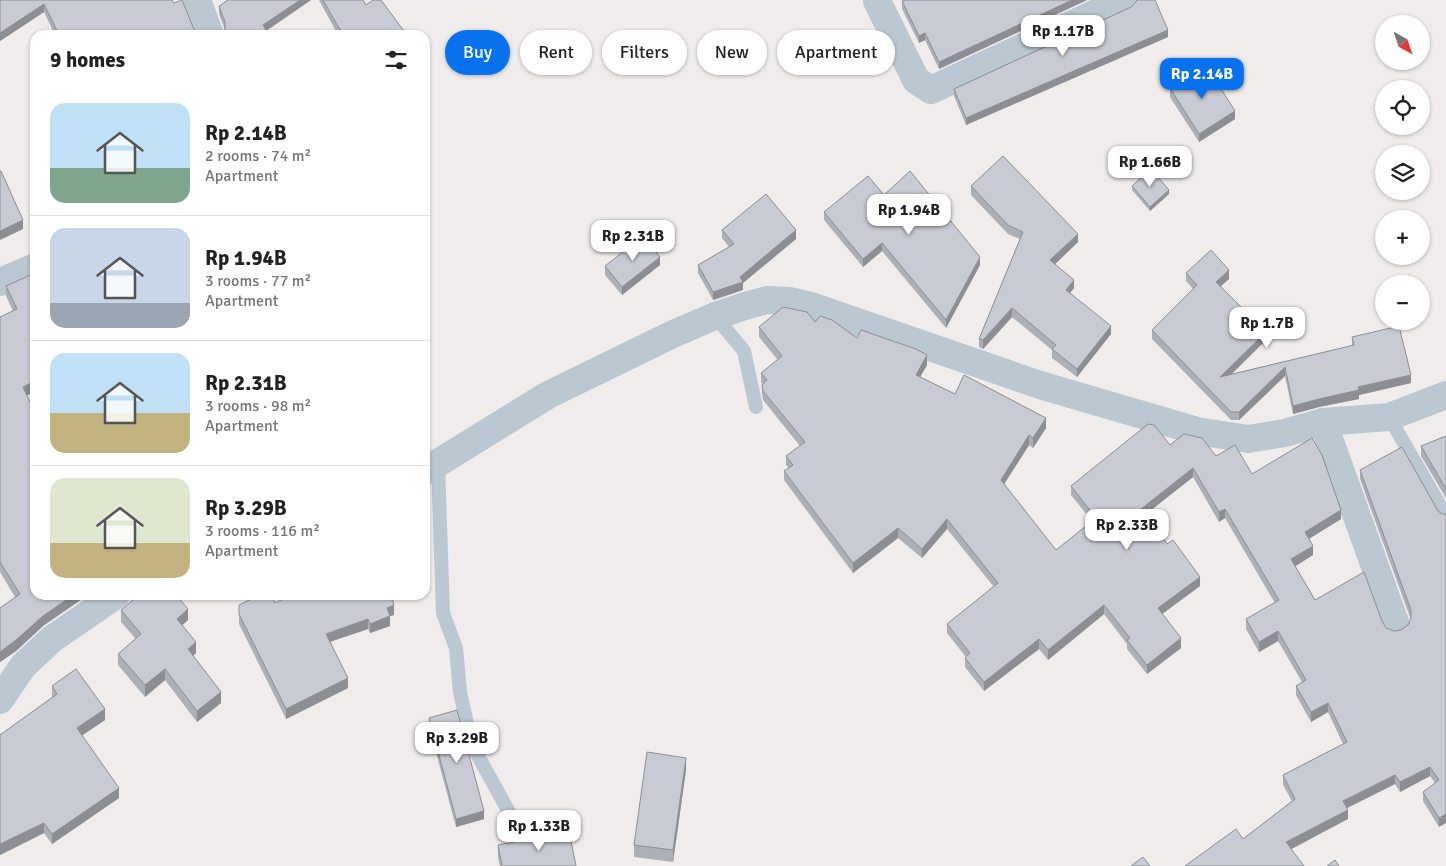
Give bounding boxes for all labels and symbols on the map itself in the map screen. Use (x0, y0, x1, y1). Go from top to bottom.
pin: Rp 1.17B (1011, 15, 1115, 57)
north arrow (1375, 15, 1430, 70)
pin: Rp 2.14B (1150, 58, 1254, 100)
pin: Rp 1.66B (1098, 146, 1202, 188)
pin: Rp 1.94B (857, 194, 961, 236)
pin: Rp 2.31B (581, 220, 685, 262)
pin: Rp 1.7B (1221, 306, 1313, 349)
pin: Rp 2.33B (1075, 508, 1179, 551)
pin: Rp 3.29B (405, 722, 509, 764)
pin: Rp 1.33B (487, 810, 591, 852)

